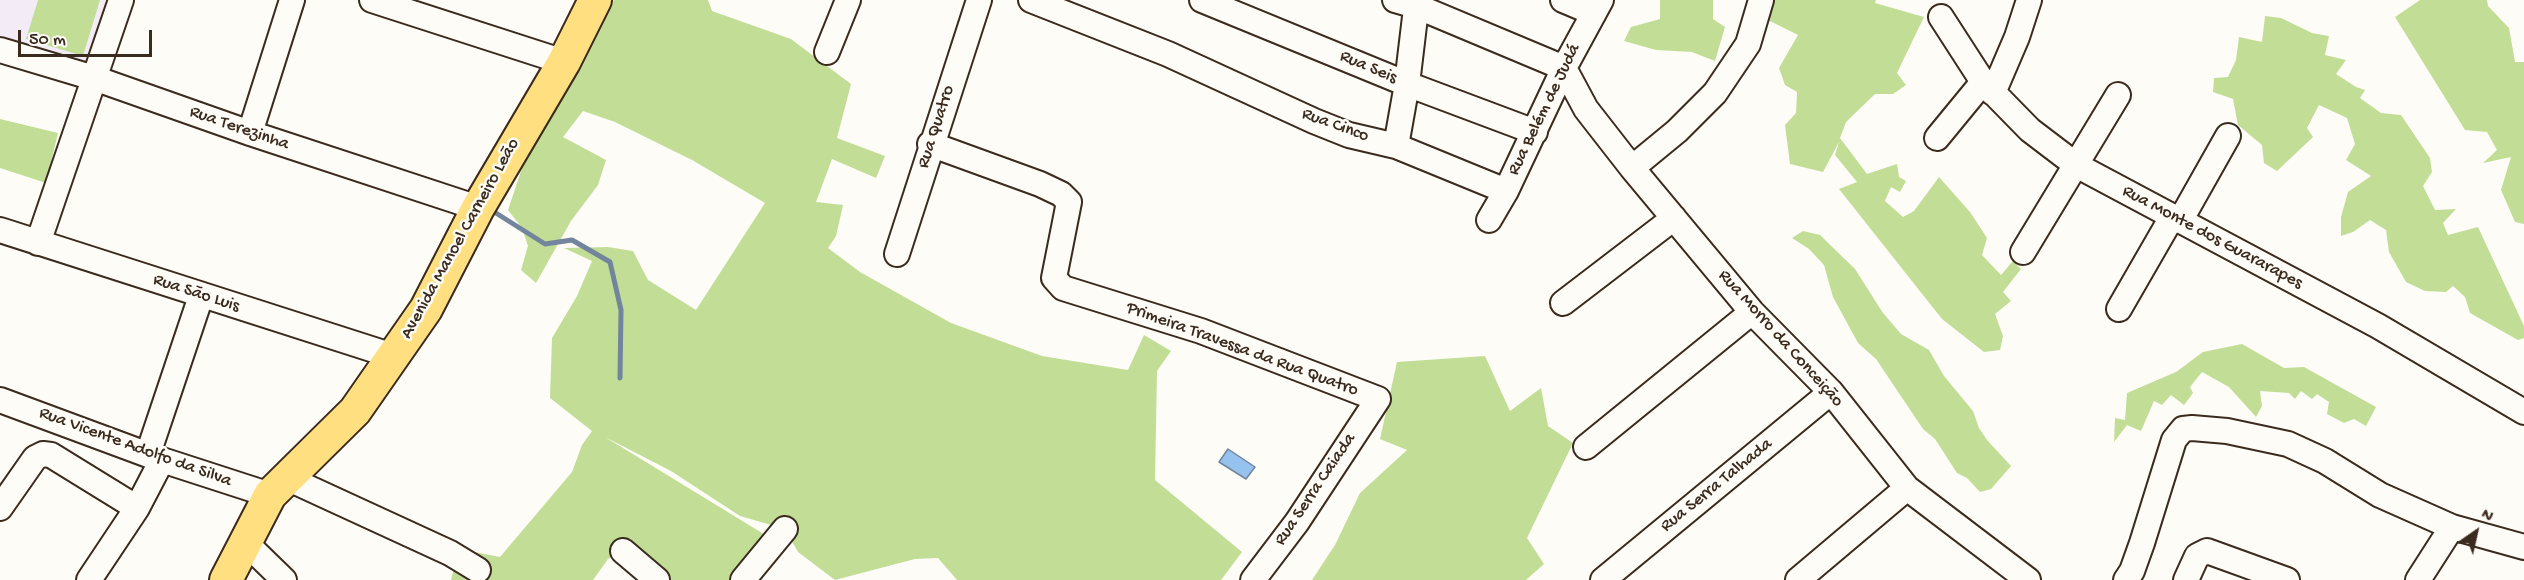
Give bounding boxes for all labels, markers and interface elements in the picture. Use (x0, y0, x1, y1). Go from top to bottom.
scale bar (21, 18, 154, 56)
text: 50 m (29, 30, 66, 51)
street label: Rua Belém de Judá (1504, 41, 1586, 179)
street label: Rua Seis (1336, 46, 1400, 90)
street label: Rua Quatro (913, 83, 961, 171)
street label: Rua Terezinha (186, 102, 292, 156)
street label: Rua Cinco (1299, 104, 1371, 148)
street label: Avenida Manoel Carneiro Leão (397, 135, 525, 343)
street label: Rua Monte dos Guararapes (2118, 181, 2306, 295)
street label: Rua Morro da Conceição (1713, 266, 1847, 412)
street label: Rua São Luis (150, 270, 242, 318)
street label: Primeira Travessa da Rua Quatro (1123, 298, 1361, 402)
street label: Rua Vicente Adolfo da Silva (36, 403, 234, 493)
street label: Rua Serra Caiada (1270, 430, 1362, 550)
street label: Rua Serra Talhada (1657, 434, 1777, 538)
north arrow (2446, 502, 2506, 562)
text: N (2477, 506, 2496, 527)

